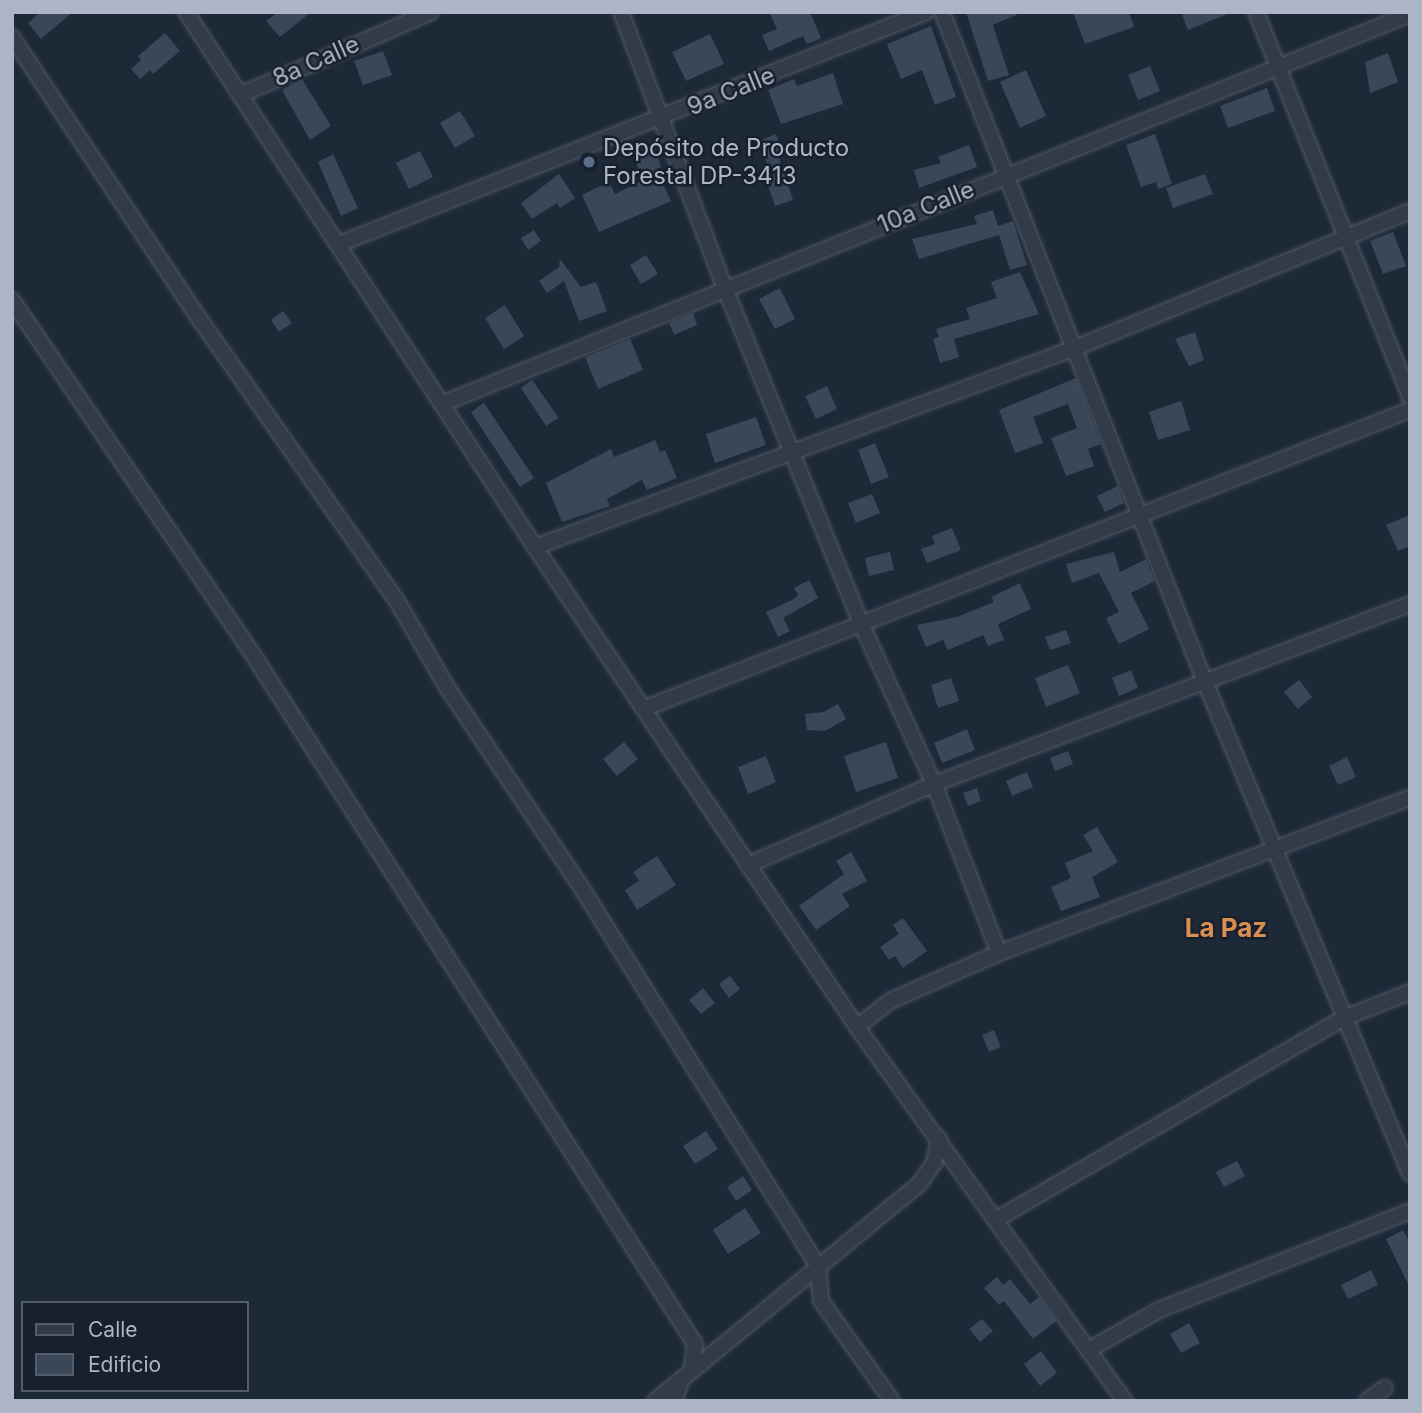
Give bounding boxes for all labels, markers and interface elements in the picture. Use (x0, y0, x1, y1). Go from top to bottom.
street label: 8a Calle (268, 29, 364, 93)
street label: 9a Calle (683, 60, 779, 122)
place label: Depósito de Producto Forestal DP-3413 (603, 134, 849, 190)
marker: Depósito de Producto Forestal DP-3413 (581, 154, 597, 170)
street label: 10a Calle (873, 175, 979, 239)
district label: La Paz (1185, 912, 1267, 944)
legend (21, 1301, 248, 1392)
text: Calle (88, 1317, 138, 1342)
text: Edificio (88, 1352, 161, 1377)

